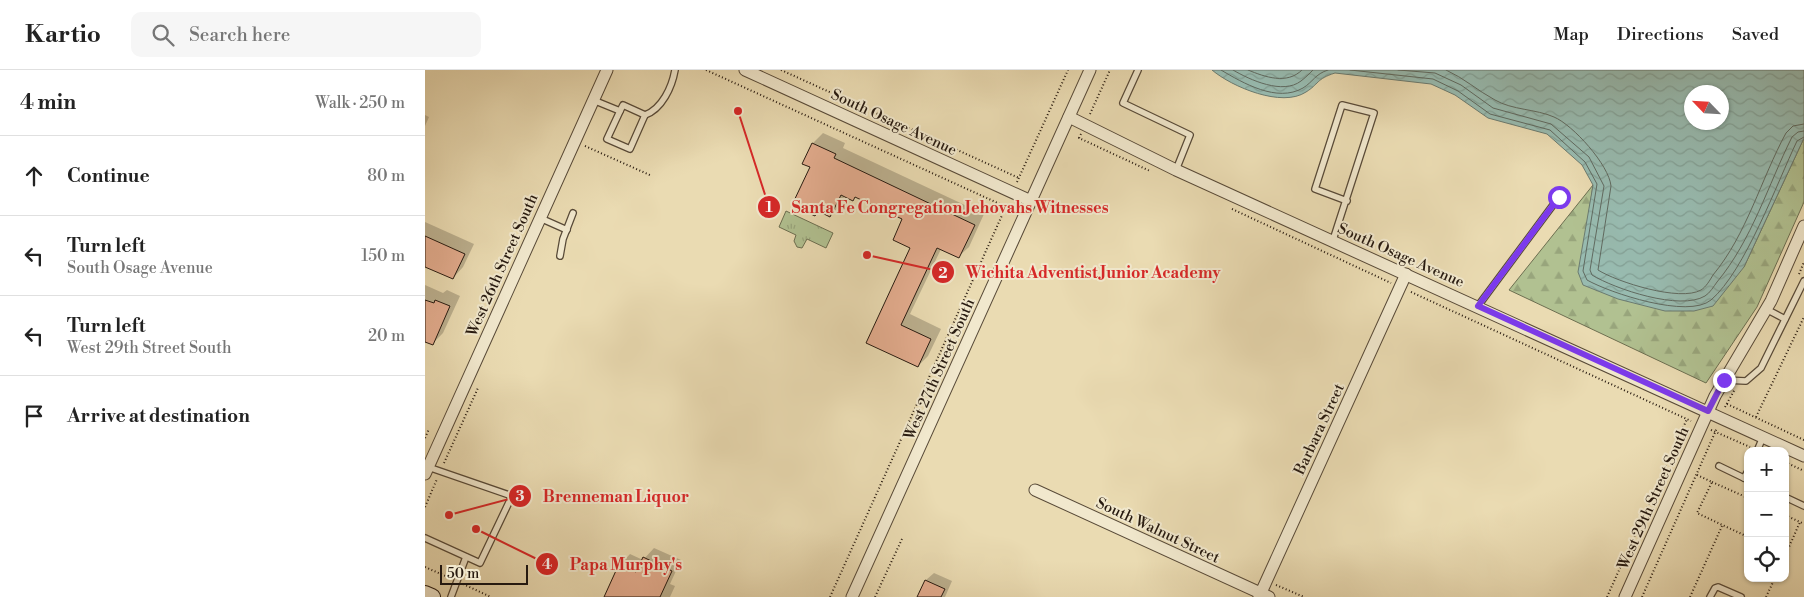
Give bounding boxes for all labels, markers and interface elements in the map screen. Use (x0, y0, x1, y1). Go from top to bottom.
search box (131, 12, 481, 57)
text: Kartio (25, 20, 101, 50)
icon: search (149, 21, 177, 49)
text: Search here (189, 23, 290, 47)
text: Map (1553, 23, 1589, 46)
text: Directions (1617, 23, 1704, 46)
text: Saved (1732, 23, 1779, 46)
street label: South Osage Avenue (828, 85, 960, 160)
north arrow (1684, 85, 1729, 130)
text: 4 min (20, 90, 76, 116)
text: Walk · 250 m (315, 93, 405, 113)
icon: ahead (20, 162, 48, 190)
text: Continue (67, 164, 150, 188)
text: 80 m (367, 166, 405, 186)
route start (1548, 186, 1571, 209)
street label: West 26th Street South (462, 191, 543, 340)
callout: Santa Fe Congregation Jehovahs Witnesses (757, 192, 1119, 223)
text: 1 (765, 198, 773, 217)
text: Santa Fe Congregation Jehovahs Witnesses (791, 198, 1109, 218)
street label: South Osage Avenue (1334, 219, 1467, 292)
text: Turn left (67, 234, 146, 258)
icon: left (20, 242, 48, 270)
text: 150 m (361, 246, 405, 266)
callout: Wichita Adventist Junior Academy (931, 257, 1231, 288)
text: South Osage Avenue (67, 258, 213, 278)
text: Wichita Adventist Junior Academy (964, 263, 1222, 283)
text: 2 (938, 264, 948, 283)
street label: West 27th Street South (899, 296, 979, 444)
text: Turn left (67, 314, 146, 338)
icon: left (20, 322, 48, 350)
text: 20 m (368, 326, 405, 346)
text: West 29th Street South (67, 338, 232, 358)
route end (1713, 369, 1736, 392)
street label: Barbara Street (1290, 380, 1349, 479)
icon: arrive (20, 402, 48, 430)
text: Arrive at destination (67, 404, 250, 428)
street label: West 29th Street South (1613, 424, 1694, 573)
map controls (1744, 447, 1789, 582)
button: + (1744, 447, 1789, 492)
callout: Brenneman Liquor (508, 481, 699, 512)
text: 3 (515, 487, 525, 506)
text: Brenneman Liquor (543, 487, 689, 507)
button: − (1744, 492, 1789, 537)
street label: South Walnut Street (1093, 493, 1223, 568)
button: locate (1744, 537, 1789, 582)
callout: Papa Murphy's (534, 549, 692, 580)
text: 4 (542, 555, 552, 574)
text: Papa Murphy's (570, 555, 682, 575)
scale bar (440, 562, 527, 585)
text: 50 m (447, 565, 479, 583)

